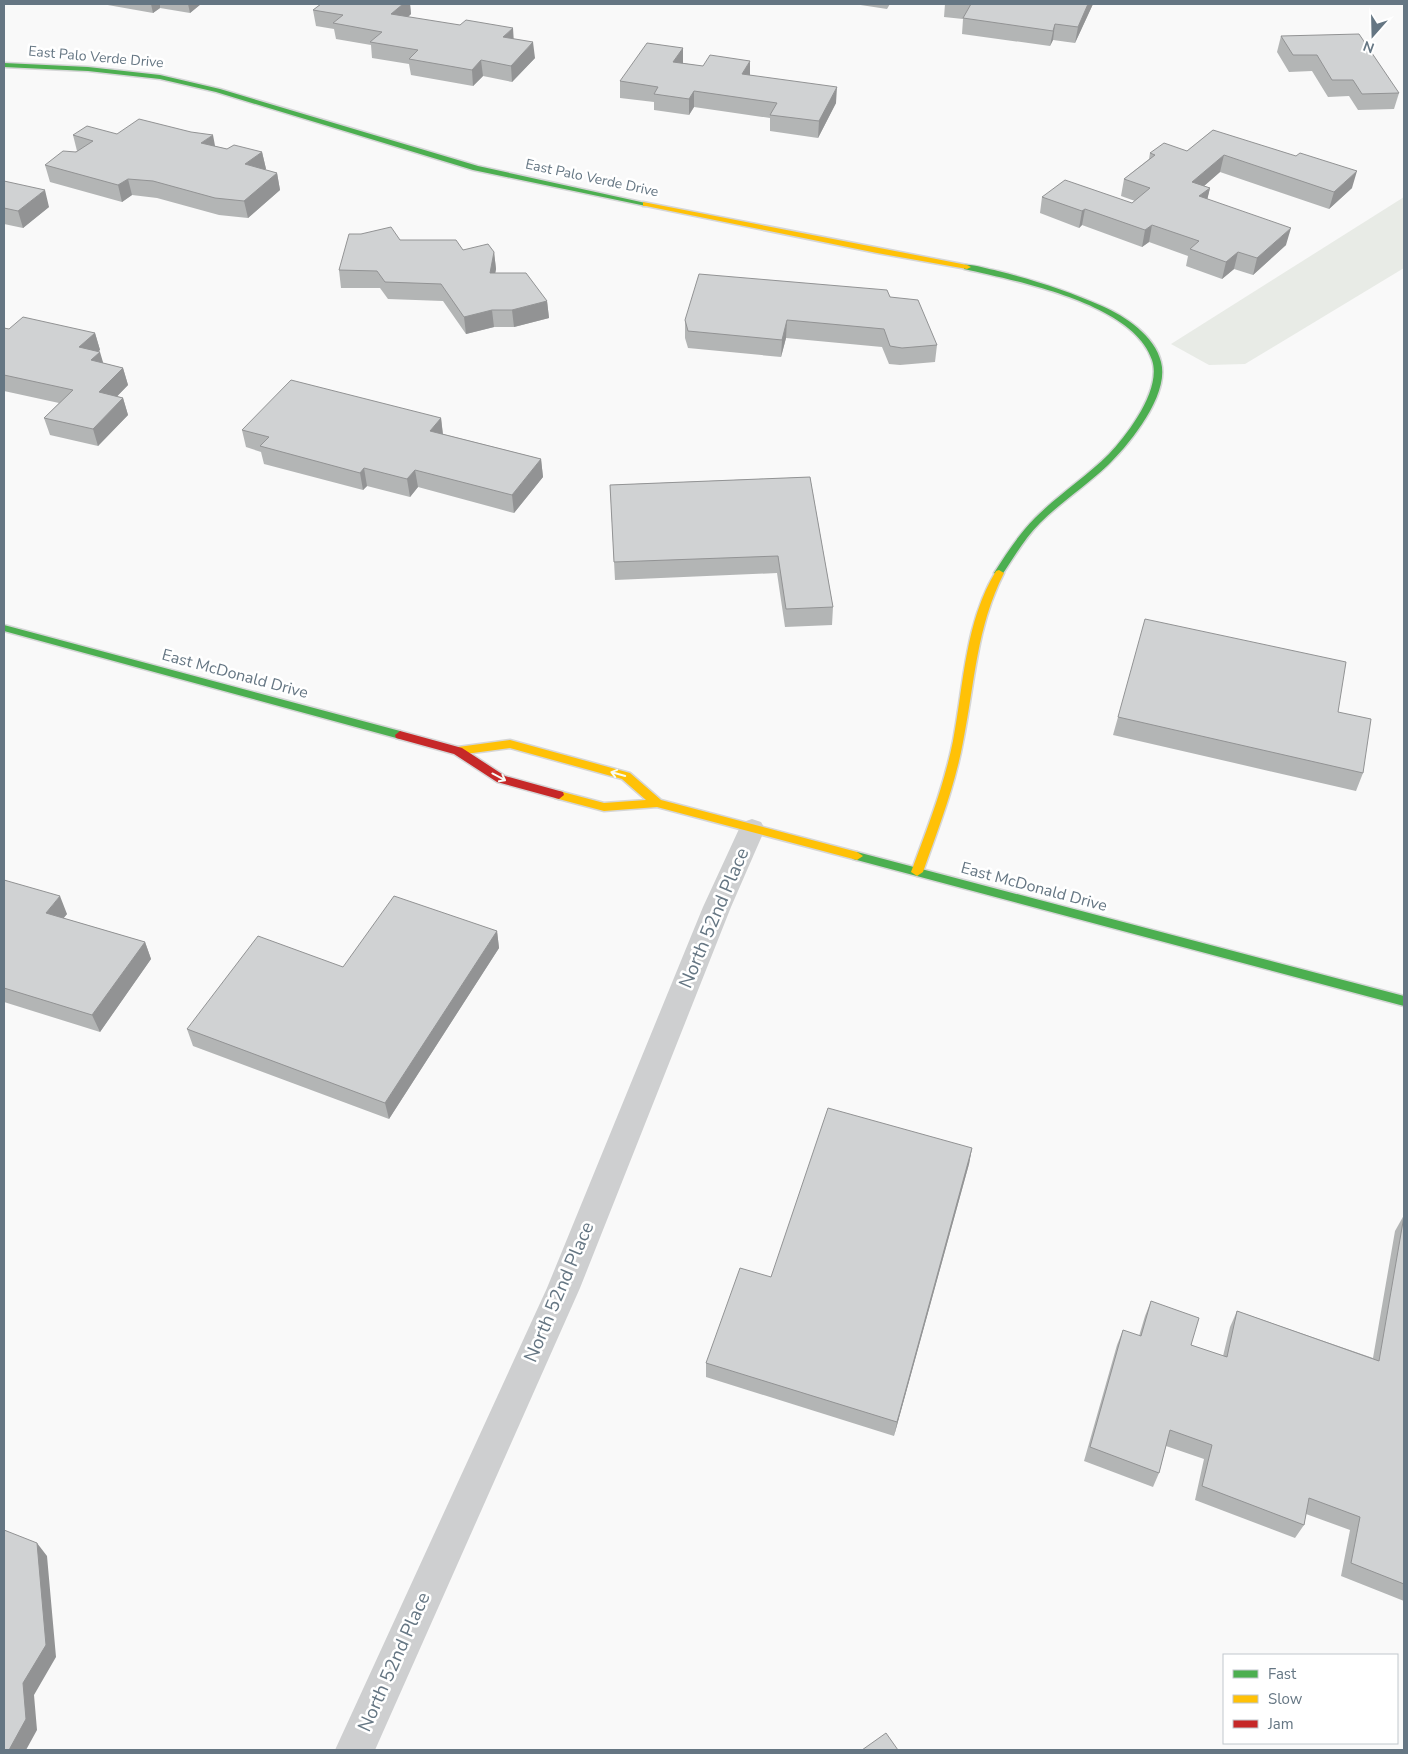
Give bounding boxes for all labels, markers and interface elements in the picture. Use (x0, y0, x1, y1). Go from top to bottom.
north arrow (1348, 10, 1398, 60)
text: N (1361, 36, 1377, 57)
street label: East Palo Verde Drive (28, 42, 164, 72)
street label: East Palo Verde Drive (524, 155, 660, 201)
street label: East McDonald Drive (159, 644, 311, 704)
one-way arrow (611, 769, 627, 779)
one-way arrow (492, 772, 507, 782)
street label: North 52nd Place (673, 844, 755, 992)
street label: East McDonald Drive (958, 857, 1110, 917)
street label: North 52nd Place (518, 1218, 600, 1366)
street label: North 52nd Place (352, 1588, 436, 1736)
legend (1223, 1654, 1398, 1744)
text: Fast (1268, 1664, 1297, 1684)
text: Slow (1268, 1689, 1303, 1709)
text: Jam (1267, 1714, 1294, 1734)

